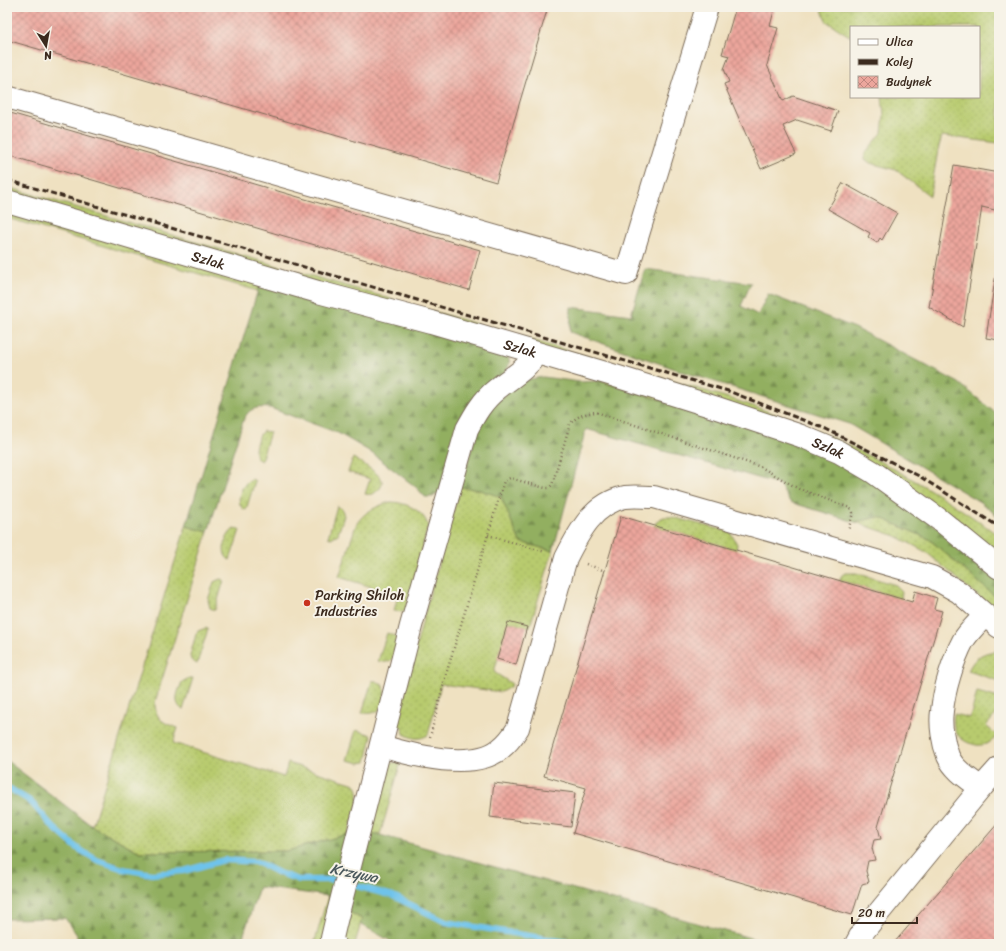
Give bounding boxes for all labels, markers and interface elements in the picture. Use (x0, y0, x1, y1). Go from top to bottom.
north arrow (26, 26, 66, 66)
legend (850, 26, 980, 98)
text: Ulica (886, 31, 914, 53)
text: N (42, 45, 54, 65)
text: Kolej (886, 51, 913, 73)
text: Budynek (886, 71, 932, 93)
street label: Szlak (189, 243, 228, 277)
street label: Szlak (501, 331, 540, 365)
street label: Szlak (808, 429, 850, 466)
place label: Parking Shiloh Industries (314, 583, 404, 624)
marker: Parking Shiloh Industries (302, 598, 312, 608)
water label: Krzywa (328, 855, 382, 891)
scale bar (852, 899, 917, 925)
text: 20 m (858, 902, 885, 924)

